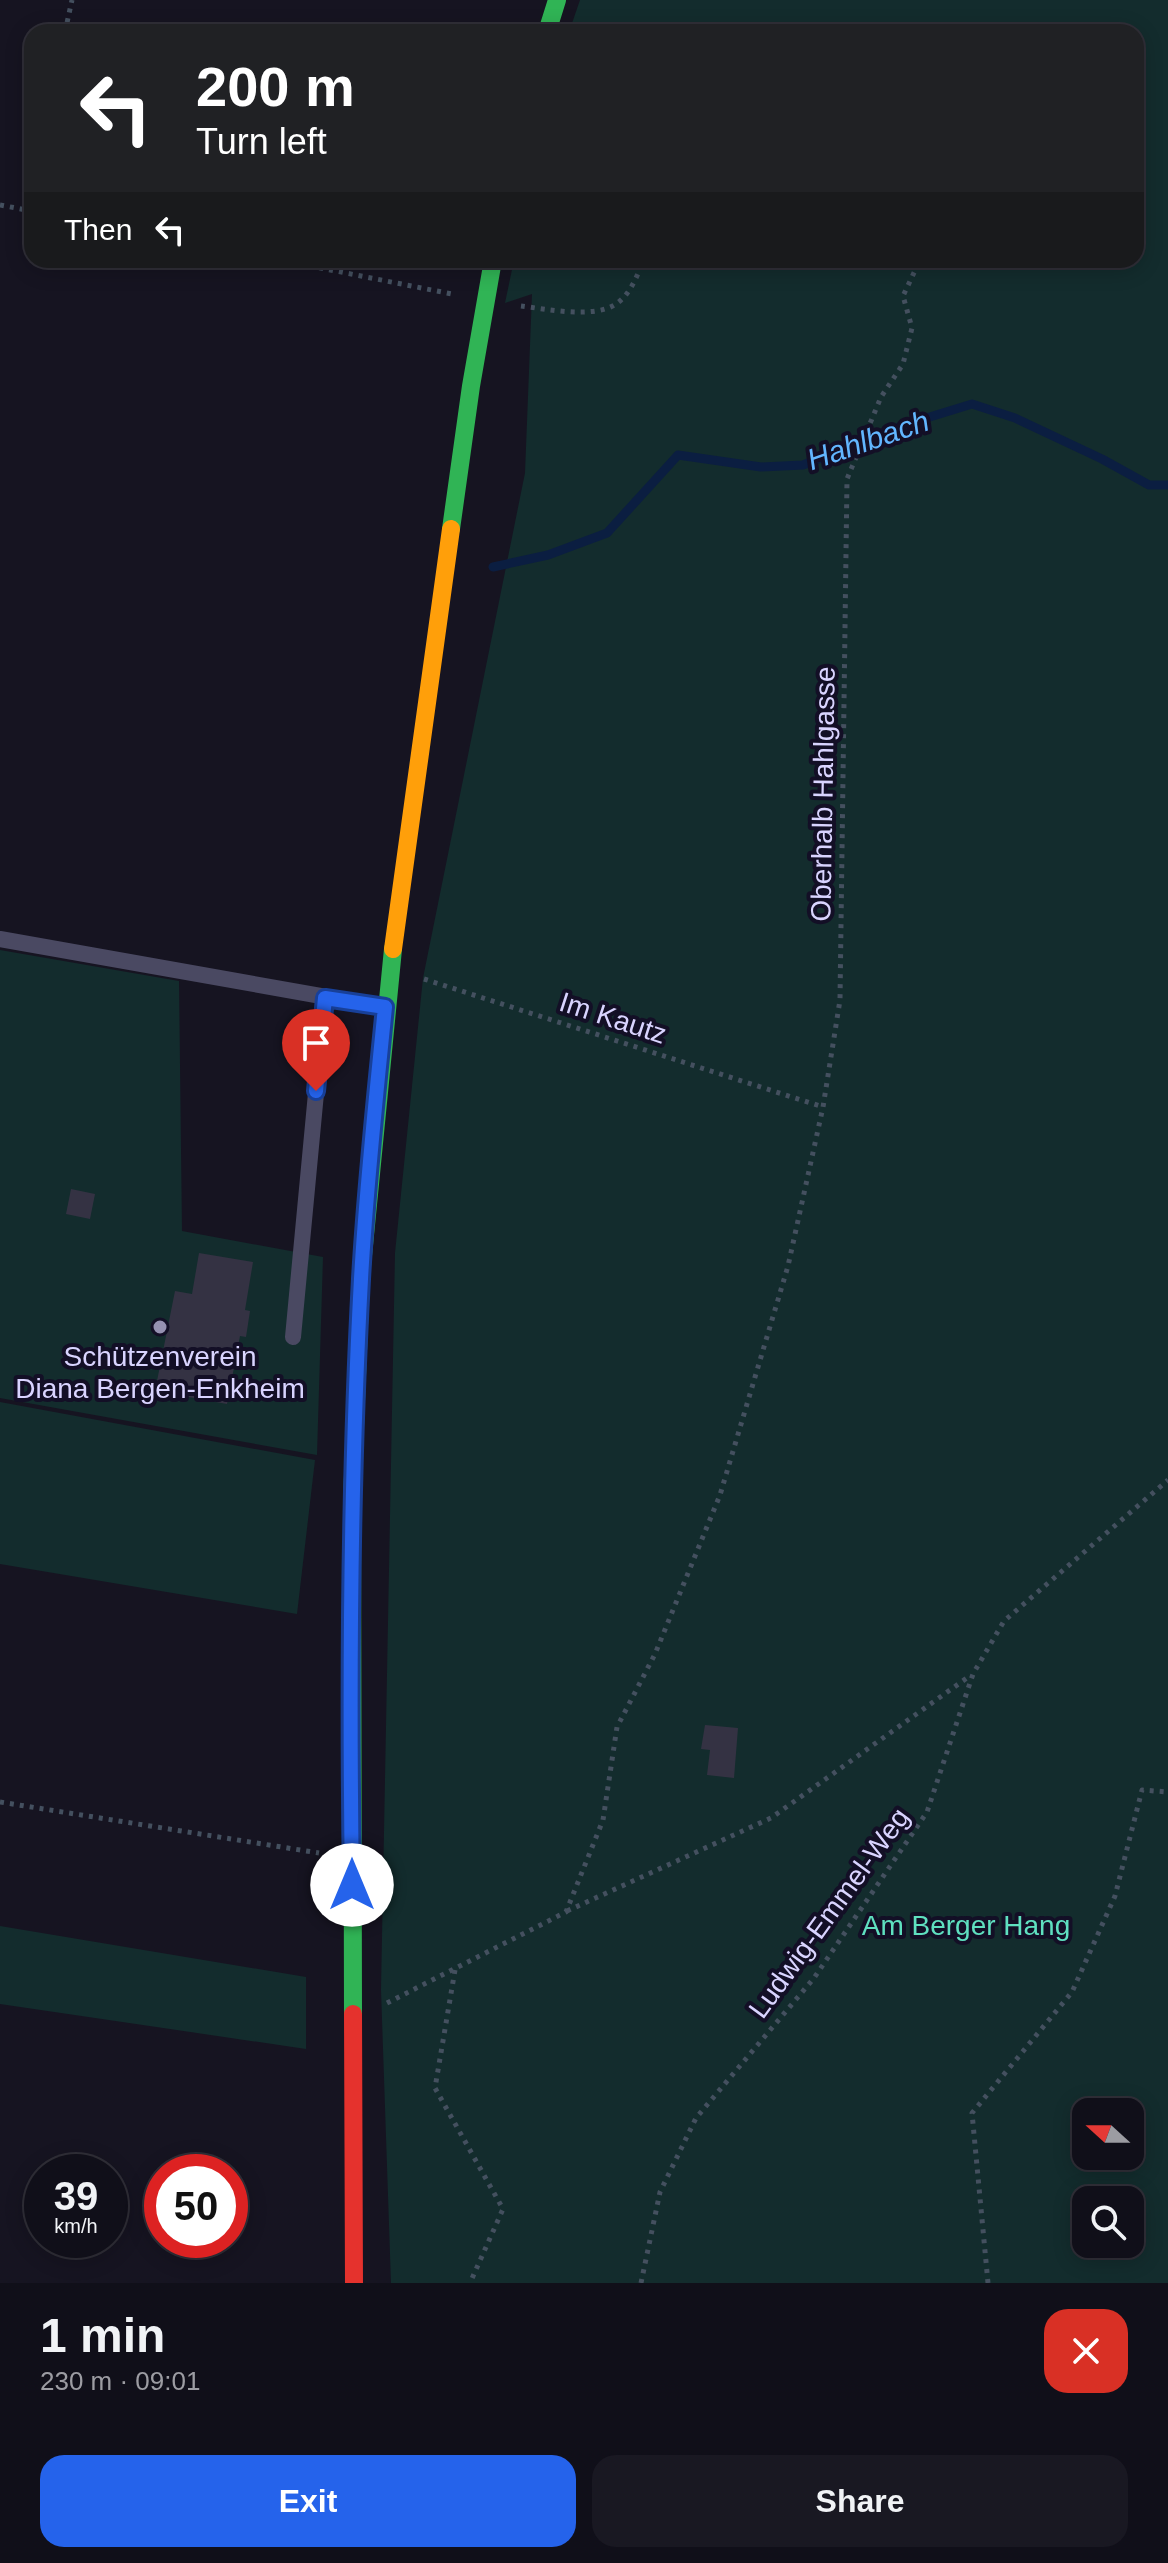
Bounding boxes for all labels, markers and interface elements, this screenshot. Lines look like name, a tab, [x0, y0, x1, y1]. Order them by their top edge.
text: 200 m	[196, 55, 355, 118]
icon: left	[64, 56, 168, 160]
text: Turn left	[196, 121, 327, 162]
icon: left	[148, 208, 192, 252]
text: Then	[64, 213, 132, 246]
water label: Hahlbach	[803, 404, 933, 476]
street label: Oberhalb Hahlgasse	[805, 666, 841, 922]
street label: Im Kautz	[556, 986, 670, 1050]
pin	[282, 1009, 350, 1091]
icon: arrive	[294, 1021, 338, 1065]
marker: Schützenverein Diana Bergen-Enkheim	[151, 1318, 169, 1336]
place label: Schützenverein Diana Bergen-Enkheim	[15, 1341, 305, 1404]
street label: Ludwig-Emmel-Weg	[743, 1802, 915, 2024]
position arrow	[310, 1843, 394, 1927]
park label: Am Berger Hang	[862, 1910, 1070, 1941]
north arrow	[1072, 2098, 1144, 2170]
map controls	[1072, 2098, 1144, 2258]
speed limit sign: 50	[144, 2154, 248, 2258]
text: 39	[54, 2174, 98, 2218]
button: search	[1072, 2186, 1144, 2258]
text: km/h	[54, 2215, 98, 2237]
text: 1 min	[40, 2309, 165, 2362]
button: close	[1044, 2309, 1128, 2393]
text: 230 m · 09:01	[40, 2366, 200, 2396]
button: Exit	[40, 2455, 576, 2547]
button: Share	[592, 2455, 1128, 2547]

